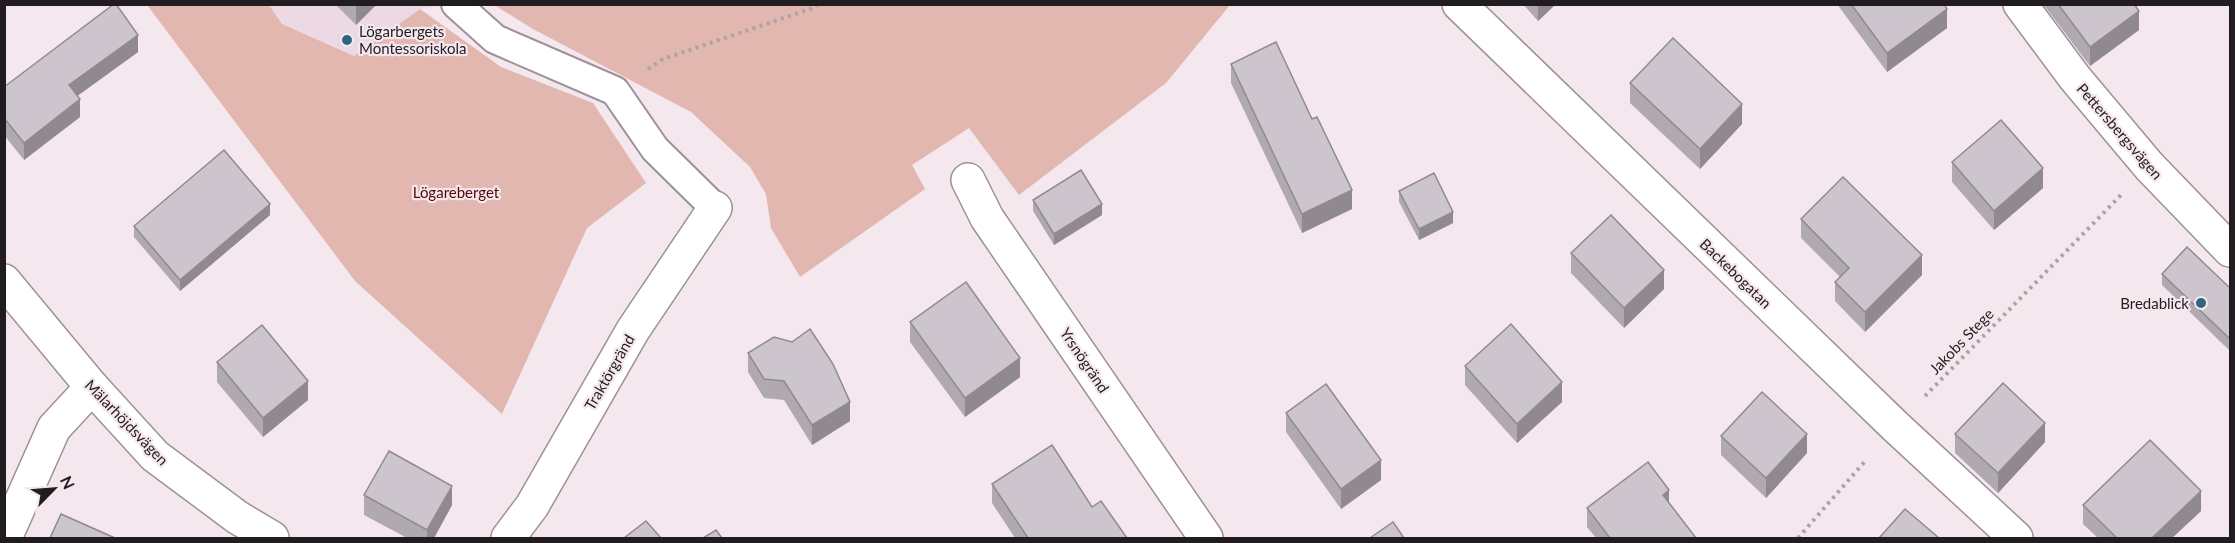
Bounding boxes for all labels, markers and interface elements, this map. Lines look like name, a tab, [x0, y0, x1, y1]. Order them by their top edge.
place label: Lögarbergets Montessoriskola	[359, 22, 466, 57]
marker: Lögarbergets Montessoriskola	[340, 33, 354, 47]
street label: Pettersbergsvägen	[2073, 79, 2167, 183]
park label: Lögareberget	[413, 183, 500, 201]
street label: Backebogatan	[1696, 234, 1776, 312]
place label: Bredablick	[2120, 294, 2189, 312]
marker: Bredablick	[2194, 296, 2208, 310]
street label: Jakobs Stege	[1925, 304, 1997, 378]
street label: Yrsnögränd	[1057, 324, 1113, 396]
street label: Traktörgränd	[580, 331, 638, 413]
street label: Mälarhöjdsvägen	[82, 376, 172, 468]
north arrow	[24, 459, 84, 519]
text: N	[57, 473, 79, 492]

